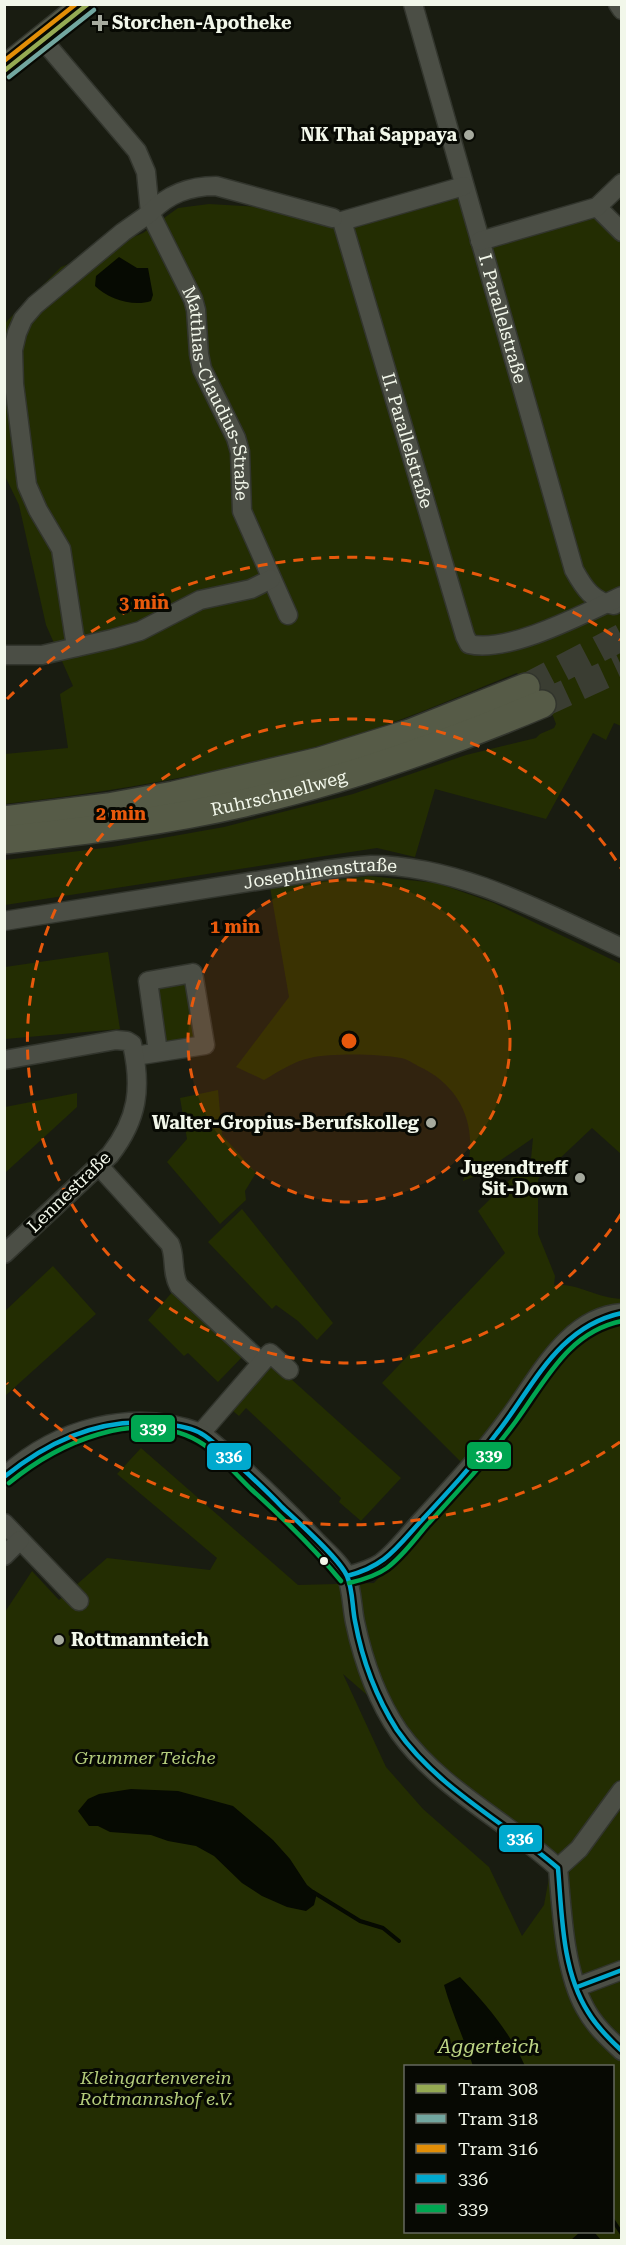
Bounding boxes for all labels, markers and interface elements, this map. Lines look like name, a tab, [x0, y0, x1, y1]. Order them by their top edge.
place label: Storchen-Apotheke	[112, 12, 292, 33]
marker: Storchen-Apotheke	[93, 16, 107, 30]
place label: NK Thai Sappaya	[301, 124, 457, 145]
marker: NK Thai Sappaya	[462, 128, 476, 142]
street label: I. Parallelstraße	[475, 251, 531, 386]
street label: Matthias-Claudius-Straße	[178, 282, 253, 501]
street label: II. Parallelstraße	[378, 370, 438, 511]
text: 3 min	[119, 592, 169, 613]
street label: Ruhrschnellweg	[209, 765, 350, 820]
text: 2 min	[96, 803, 146, 824]
street label: Josephinenstraße	[242, 854, 398, 893]
text: 1 min	[210, 916, 260, 937]
centre of rings	[339, 1031, 359, 1051]
place label: Walter-Gropius-Berufskolleg	[152, 1112, 420, 1133]
marker: Walter-Gropius-Berufskolleg	[424, 1116, 438, 1130]
street label: Lennestraße	[23, 1147, 115, 1237]
place label: Jugendtreff Sit-Down	[460, 1157, 569, 1199]
marker: Jugendtreff Sit-Down	[573, 1171, 587, 1185]
line badge: 339	[130, 1414, 176, 1443]
text: 339	[140, 1419, 166, 1438]
line badge: 339	[466, 1441, 512, 1470]
line badge: 336	[206, 1442, 252, 1471]
text: 339	[476, 1446, 502, 1465]
text: 336	[216, 1447, 242, 1466]
unlabelled marker	[318, 1555, 330, 1567]
place label: Rottmannteich	[71, 1629, 209, 1650]
marker: Rottmannteich	[52, 1633, 66, 1647]
park label: Grummer Teiche	[74, 1747, 216, 1768]
line badge: 336	[498, 1824, 543, 1853]
text: 336	[507, 1829, 533, 1848]
water label: Aggerteich	[437, 2034, 540, 2058]
legend	[404, 2065, 614, 2233]
park label: Kleingartenverein Rottmannshof e.V.	[78, 2067, 233, 2109]
text: Tram 308	[458, 2078, 538, 2099]
text: Tram 318	[458, 2108, 538, 2129]
text: Tram 316	[458, 2138, 538, 2159]
text: 336	[458, 2168, 488, 2189]
text: 339	[458, 2198, 488, 2219]

